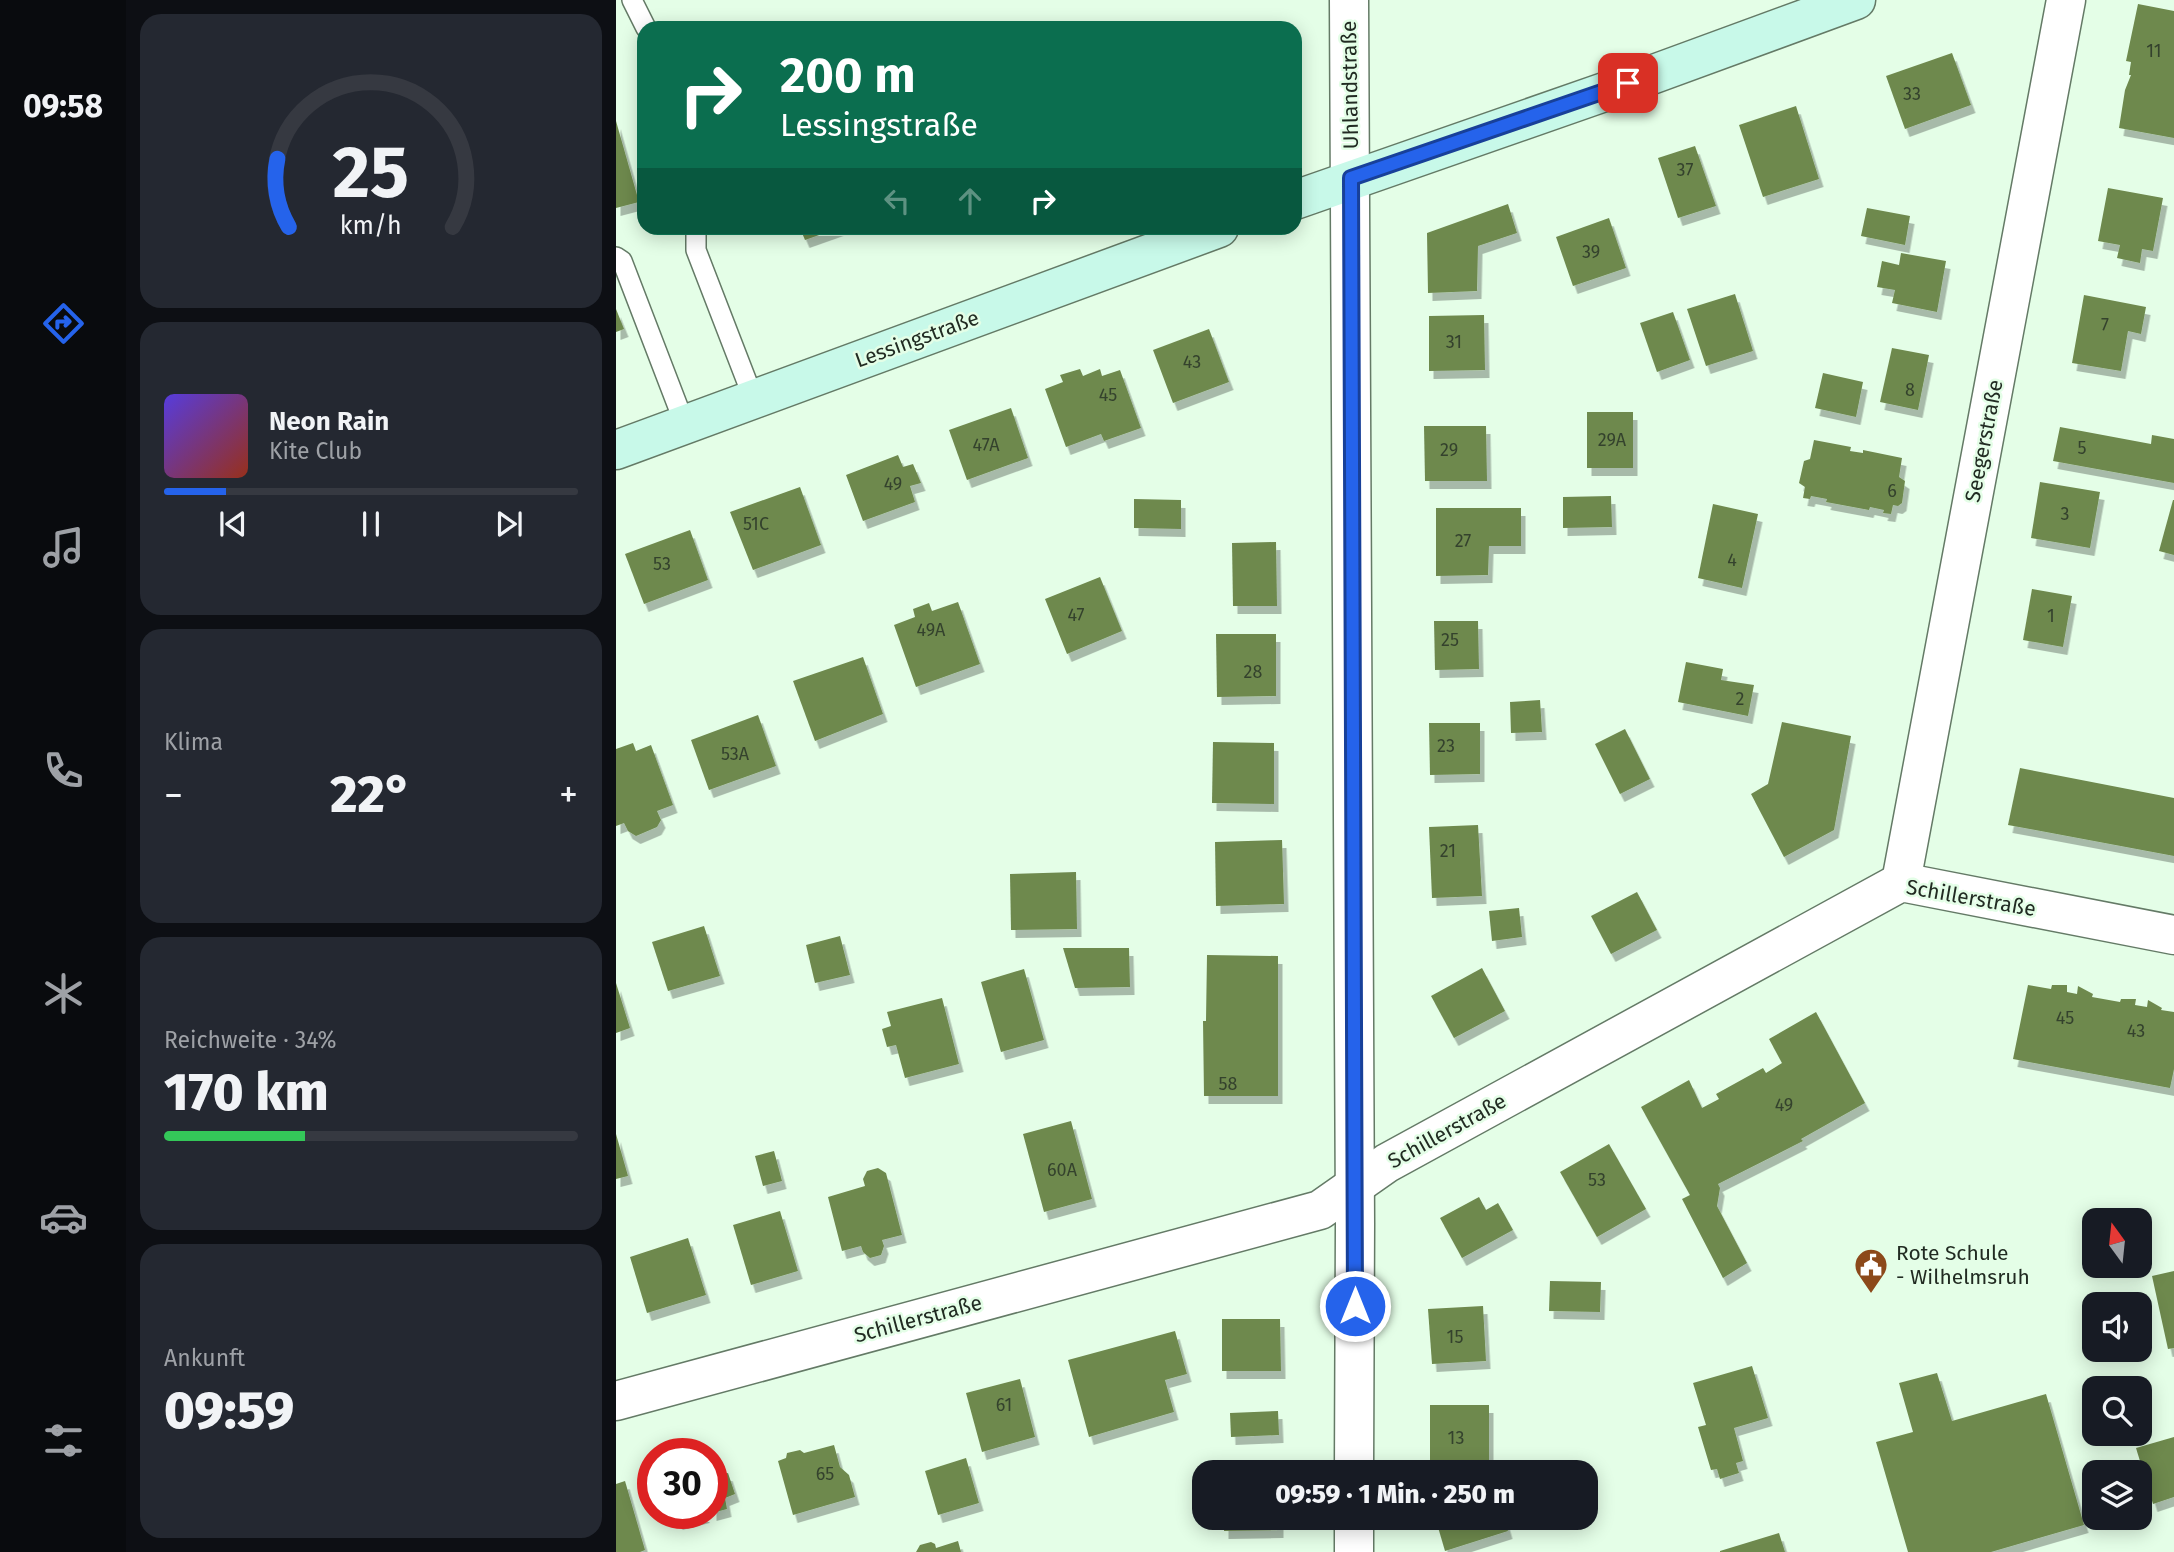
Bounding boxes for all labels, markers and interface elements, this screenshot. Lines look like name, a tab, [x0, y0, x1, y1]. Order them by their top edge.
street label: Uhlandstraße	[1336, 20, 1364, 150]
house number: 11	[2146, 40, 2162, 62]
text: 200 m	[780, 46, 916, 105]
icon: right	[665, 49, 756, 140]
pin	[1598, 53, 1658, 113]
icon: arrive	[1609, 64, 1647, 102]
house number: 33	[1903, 83, 1921, 105]
text: 09:58	[23, 87, 103, 125]
text: Lessingstraße	[780, 106, 978, 144]
text: 25	[333, 129, 409, 216]
house number: 37	[1677, 159, 1693, 181]
icon: left	[878, 182, 916, 220]
icon: ahead	[951, 182, 989, 220]
icon: right	[1024, 182, 1062, 220]
text: km/h	[340, 211, 402, 241]
house number: 39	[1582, 241, 1600, 263]
icon: directions	[39, 299, 88, 348]
street label: Lessingstraße	[852, 305, 982, 373]
house number: 7	[2101, 314, 2109, 336]
house number: 31	[1446, 331, 1462, 353]
house number: 43	[1183, 351, 1201, 373]
street label: Seegerstraße	[1959, 378, 2009, 504]
house number: 8	[1905, 379, 1915, 401]
house number: 45	[1099, 384, 1117, 406]
text: Neon Rain	[269, 406, 389, 437]
house number: 29A	[1598, 429, 1627, 451]
house number: 47A	[973, 434, 1000, 456]
text: Kite Club	[269, 437, 362, 465]
house number: 5	[2077, 437, 2087, 459]
house number: 29	[1440, 439, 1458, 461]
house number: 49	[884, 473, 902, 495]
house number: 6	[1887, 480, 1897, 502]
house number: 3	[2061, 503, 2069, 525]
icon: previous	[214, 505, 252, 543]
icon: pause	[352, 505, 390, 543]
icon: next	[490, 505, 528, 543]
house number: 51C	[743, 513, 769, 535]
icon: music	[39, 523, 88, 572]
house number: 27	[1455, 530, 1471, 552]
house number: 4	[1727, 549, 1737, 571]
house number: 53	[653, 553, 671, 575]
house number: 47	[1067, 604, 1085, 626]
house number: 1	[2047, 605, 2055, 627]
house number: 49A	[917, 619, 946, 641]
house number: 25	[1441, 629, 1459, 651]
house number: 28	[1244, 661, 1262, 683]
house number: 2	[1736, 688, 1745, 710]
text: Klima	[164, 728, 223, 756]
house number: 23	[1437, 735, 1455, 757]
house number: 53A	[721, 743, 750, 765]
icon: phone	[39, 746, 88, 795]
text: 22°	[330, 763, 412, 826]
text: −	[164, 772, 183, 818]
text: +	[559, 772, 578, 818]
house number: 21	[1440, 840, 1456, 862]
street label: Schillerstraße	[1904, 874, 2038, 922]
icon: climate	[39, 969, 88, 1018]
house number: 45	[2056, 1007, 2074, 1029]
house number: 43	[2127, 1020, 2145, 1042]
text: Reichweite · 34%	[164, 1026, 336, 1054]
text: 170 km	[164, 1061, 329, 1124]
house number: 58	[1219, 1073, 1238, 1095]
street label: Schillerstraße	[1383, 1088, 1511, 1174]
house number: 49	[1775, 1094, 1793, 1116]
house number: 60A	[1047, 1159, 1078, 1181]
house number: 53	[1588, 1169, 1606, 1191]
icon: car	[39, 1193, 88, 1242]
north arrow	[2082, 1208, 2152, 1278]
map controls	[2082, 1208, 2152, 1530]
place label: Rote Schule - Wilhelmsruh	[1896, 1240, 2030, 1290]
public building icon: Rote Schule - Wilhelmsruh	[1852, 1246, 1890, 1295]
position arrow	[1318, 1269, 1392, 1343]
street label: Schillerstraße	[851, 1289, 985, 1349]
button: sound	[2082, 1292, 2152, 1362]
house number: 15	[1447, 1326, 1463, 1348]
text: Ankunft	[164, 1344, 245, 1372]
button: search	[2082, 1376, 2152, 1446]
text: 09:59	[164, 1379, 294, 1442]
house number: 61	[996, 1394, 1012, 1416]
icon: filters	[39, 1416, 88, 1465]
house number: 13	[1448, 1427, 1464, 1449]
speed limit sign: 30	[637, 1438, 728, 1529]
button: layers	[2082, 1460, 2152, 1530]
house number: 65	[816, 1463, 834, 1485]
text: 09:59 · 1 Min. · 250 m	[1275, 1479, 1515, 1510]

